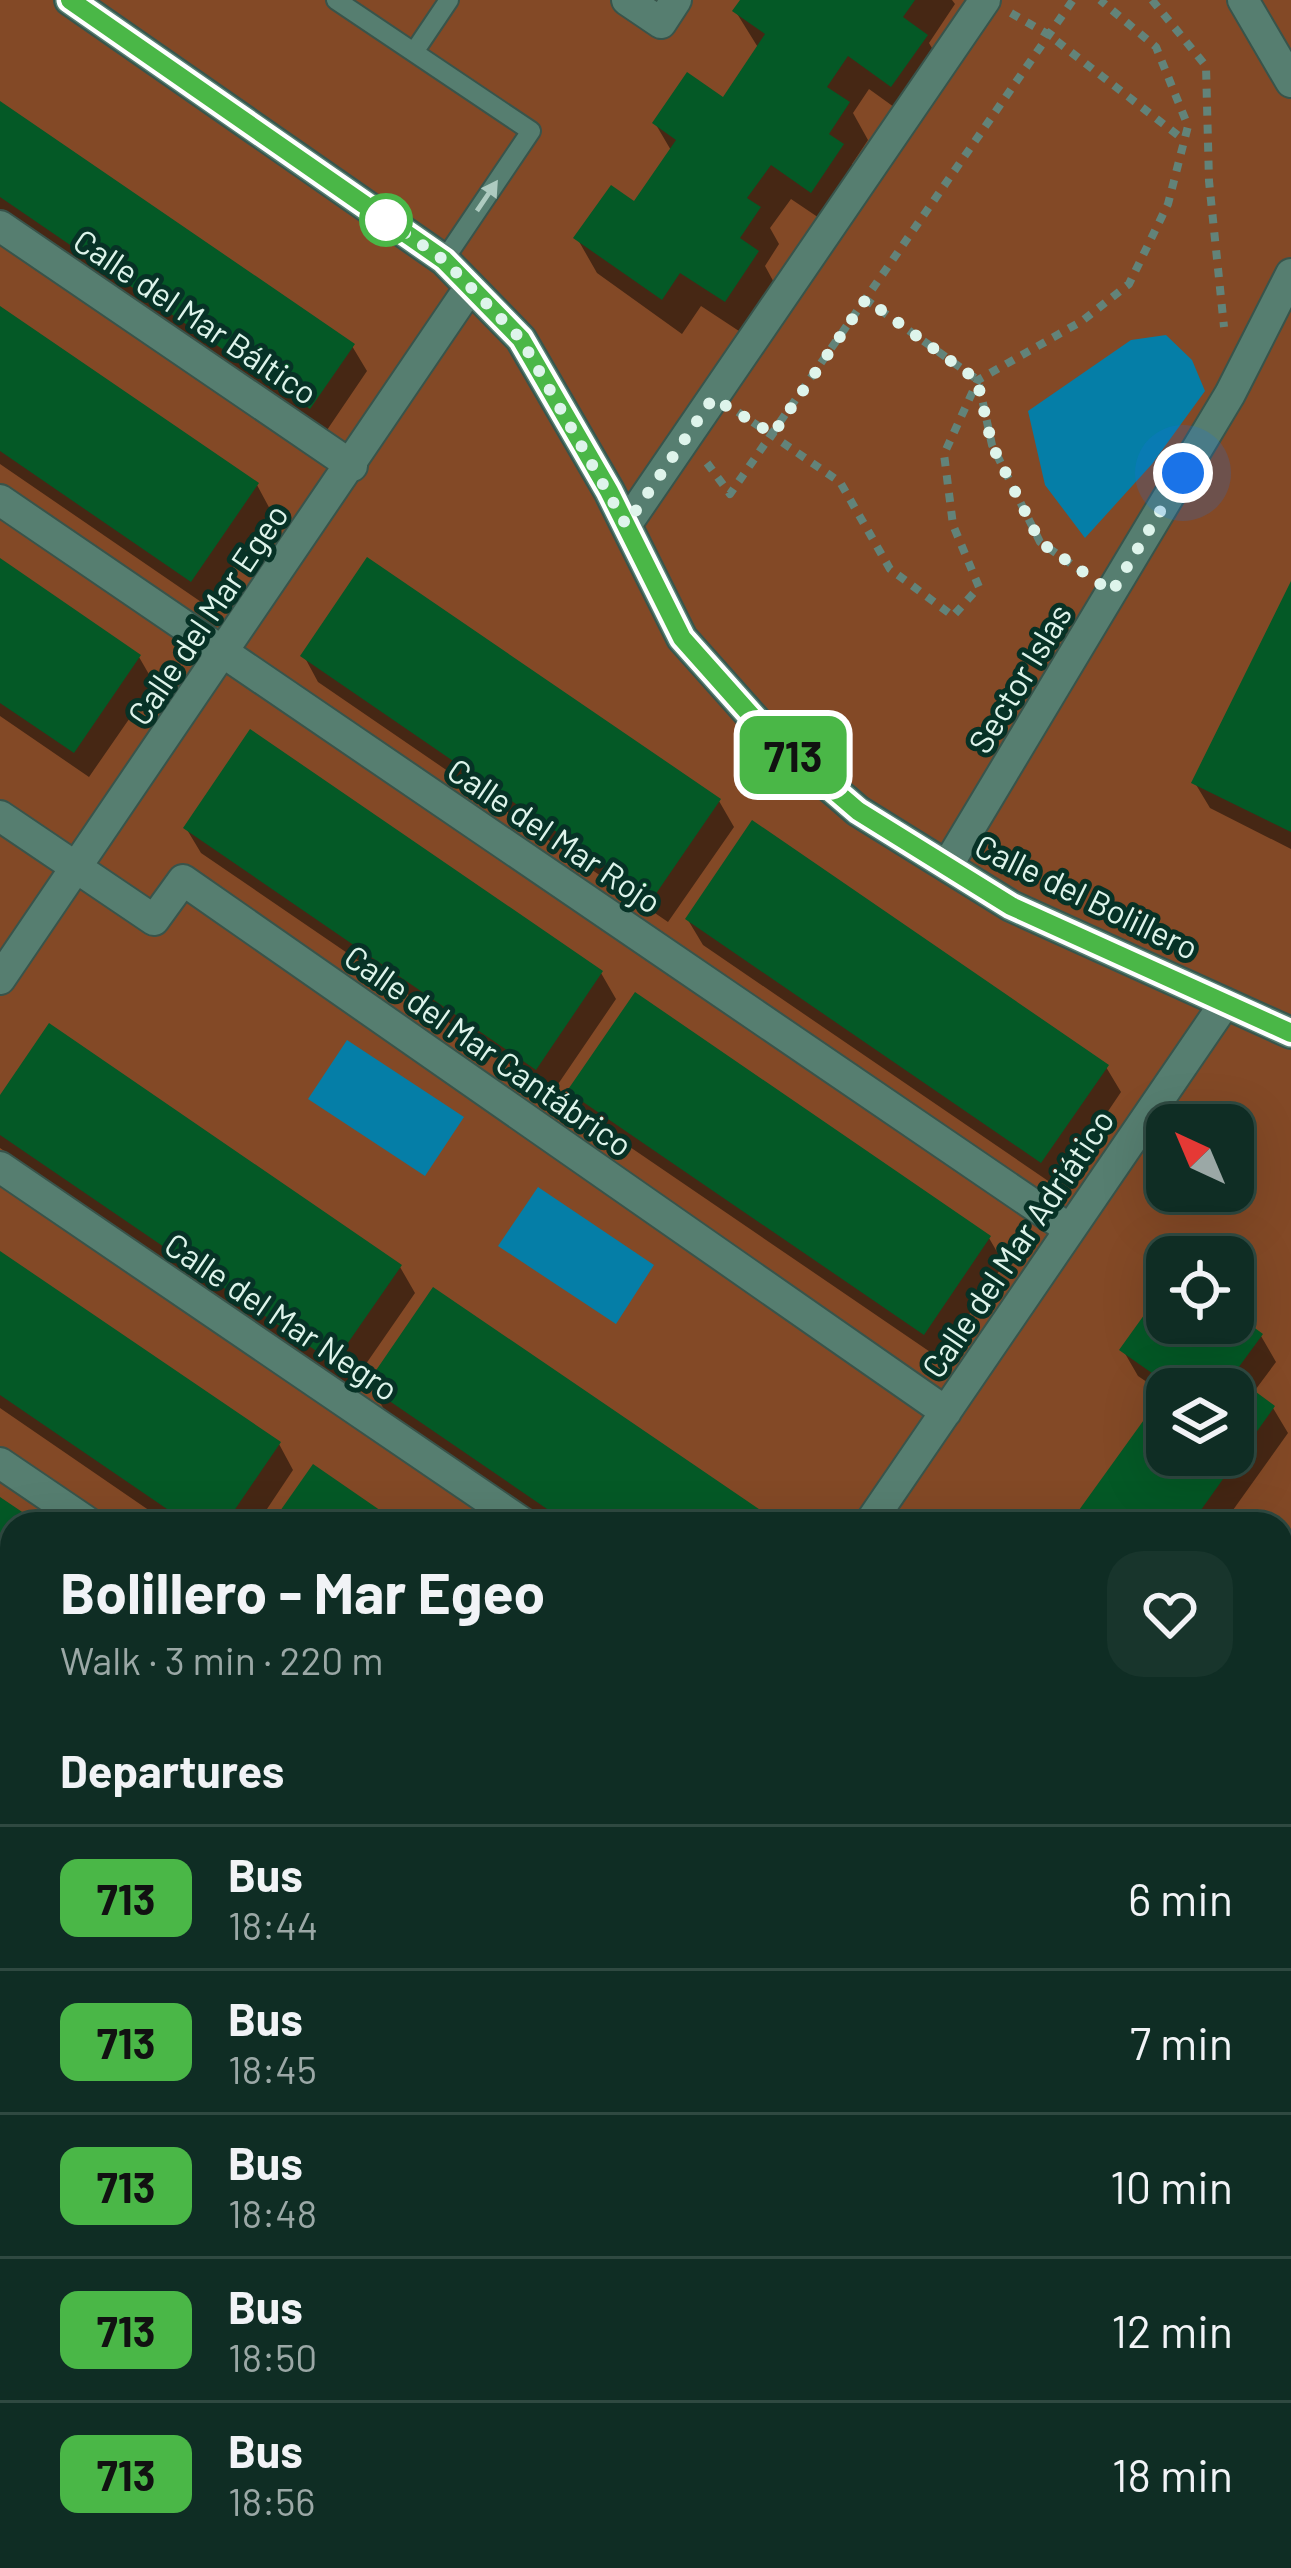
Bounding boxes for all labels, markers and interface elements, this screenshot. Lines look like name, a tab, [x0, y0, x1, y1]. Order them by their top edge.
one-way arrow	[476, 179, 498, 212]
unlabelled marker	[361, 195, 411, 245]
street label: Calle del Mar Báltico	[67, 220, 325, 412]
your location	[1153, 443, 1213, 503]
street label: Calle del Mar Egeo	[118, 496, 296, 732]
street label: Sector Islas	[959, 596, 1079, 760]
line badge: 713	[724, 716, 862, 794]
text: 713	[764, 730, 822, 780]
street label: Calle del Mar Rojo	[441, 749, 669, 921]
street label: Calle del Bolillero	[969, 825, 1205, 967]
street label: Calle del Mar Cantábrico	[338, 936, 640, 1164]
street label: Calle del Mar Adriático	[912, 1101, 1122, 1385]
north arrow	[1146, 1104, 1254, 1212]
map controls	[1146, 1104, 1254, 1476]
street label: Calle del Mar Negro	[158, 1223, 406, 1409]
button: locate	[1146, 1236, 1254, 1344]
button: layers	[1146, 1368, 1254, 1476]
button: heart	[1107, 1551, 1233, 1677]
text: Bolillero - Mar Egeo	[60, 1557, 545, 1625]
text: Walk · 3 min · 220 m	[60, 1636, 383, 1683]
text: Departures	[60, 1743, 284, 1797]
text: Bus	[228, 1847, 303, 1901]
text: 6 min	[1128, 1871, 1233, 1925]
text: 713	[97, 1873, 155, 1923]
text: 18:44	[228, 1901, 318, 1948]
text: Bus	[228, 1991, 303, 2045]
text: 7 min	[1130, 2015, 1233, 2069]
text: 713	[97, 2017, 155, 2067]
text: 18:45	[228, 2045, 317, 2092]
text: Bus	[228, 2135, 303, 2189]
text: 10 min	[1110, 2159, 1233, 2213]
text: 713	[97, 2161, 155, 2211]
text: 18:48	[228, 2189, 317, 2236]
text: Bus	[228, 2279, 303, 2333]
text: 12 min	[1111, 2303, 1233, 2357]
text: 713	[97, 2305, 155, 2355]
text: 18:50	[228, 2333, 317, 2380]
text: Bus	[228, 2423, 303, 2477]
text: 18 min	[1112, 2447, 1233, 2501]
text: 713	[97, 2449, 155, 2499]
text: 18:56	[228, 2477, 315, 2524]

